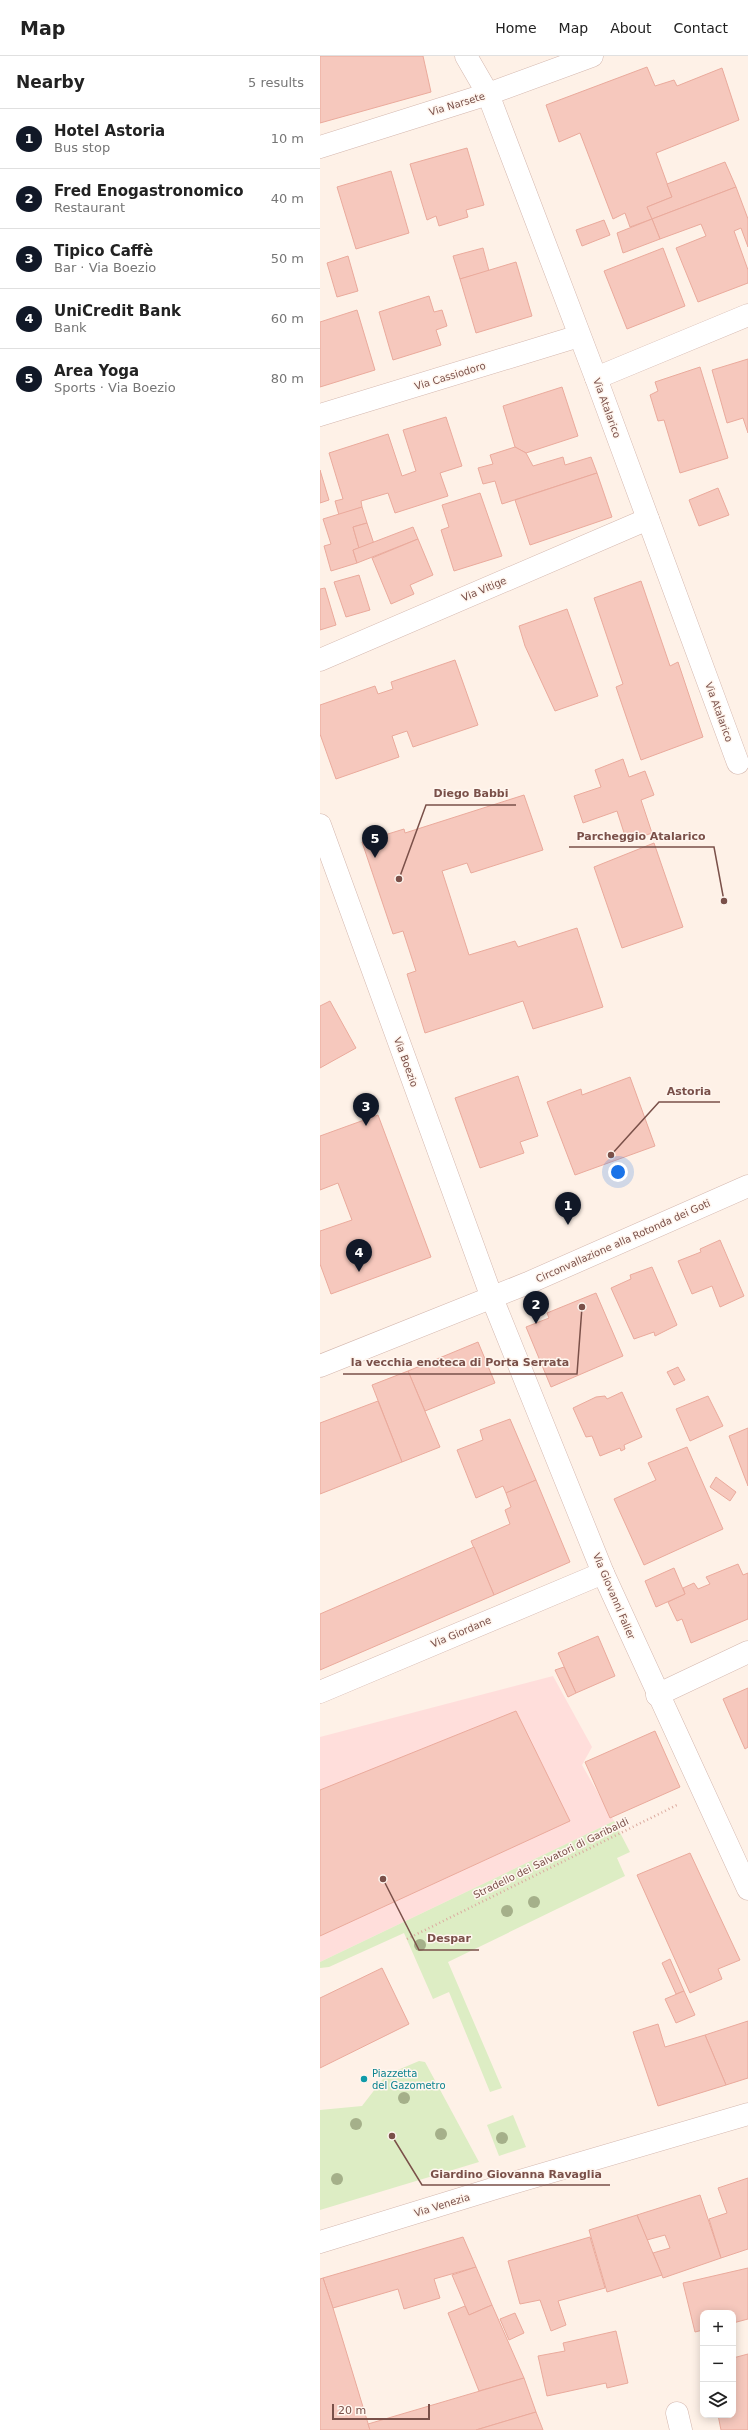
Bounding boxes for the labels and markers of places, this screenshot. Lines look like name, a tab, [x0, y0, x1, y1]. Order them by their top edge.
callout: Diego Babbi	[426, 782, 516, 805]
callout: Parcheggio Atalarico	[569, 824, 714, 847]
pin: 5	[362, 825, 388, 858]
callout: Astoria	[659, 1079, 720, 1102]
pin: 3	[353, 1093, 379, 1126]
pin: 1	[555, 1192, 581, 1225]
pin: 4	[346, 1239, 372, 1272]
pin: 2	[523, 1291, 549, 1324]
callout: la vecchia enoteca di Porta Serrata	[343, 1351, 577, 1374]
callout: Despar	[419, 1927, 479, 1950]
place label: Piazzetta del Gazometro	[372, 2068, 446, 2091]
marker: Piazzetta del Gazometro	[359, 2074, 369, 2084]
callout: Giardino Giovanna Ravaglia	[422, 2162, 610, 2185]

